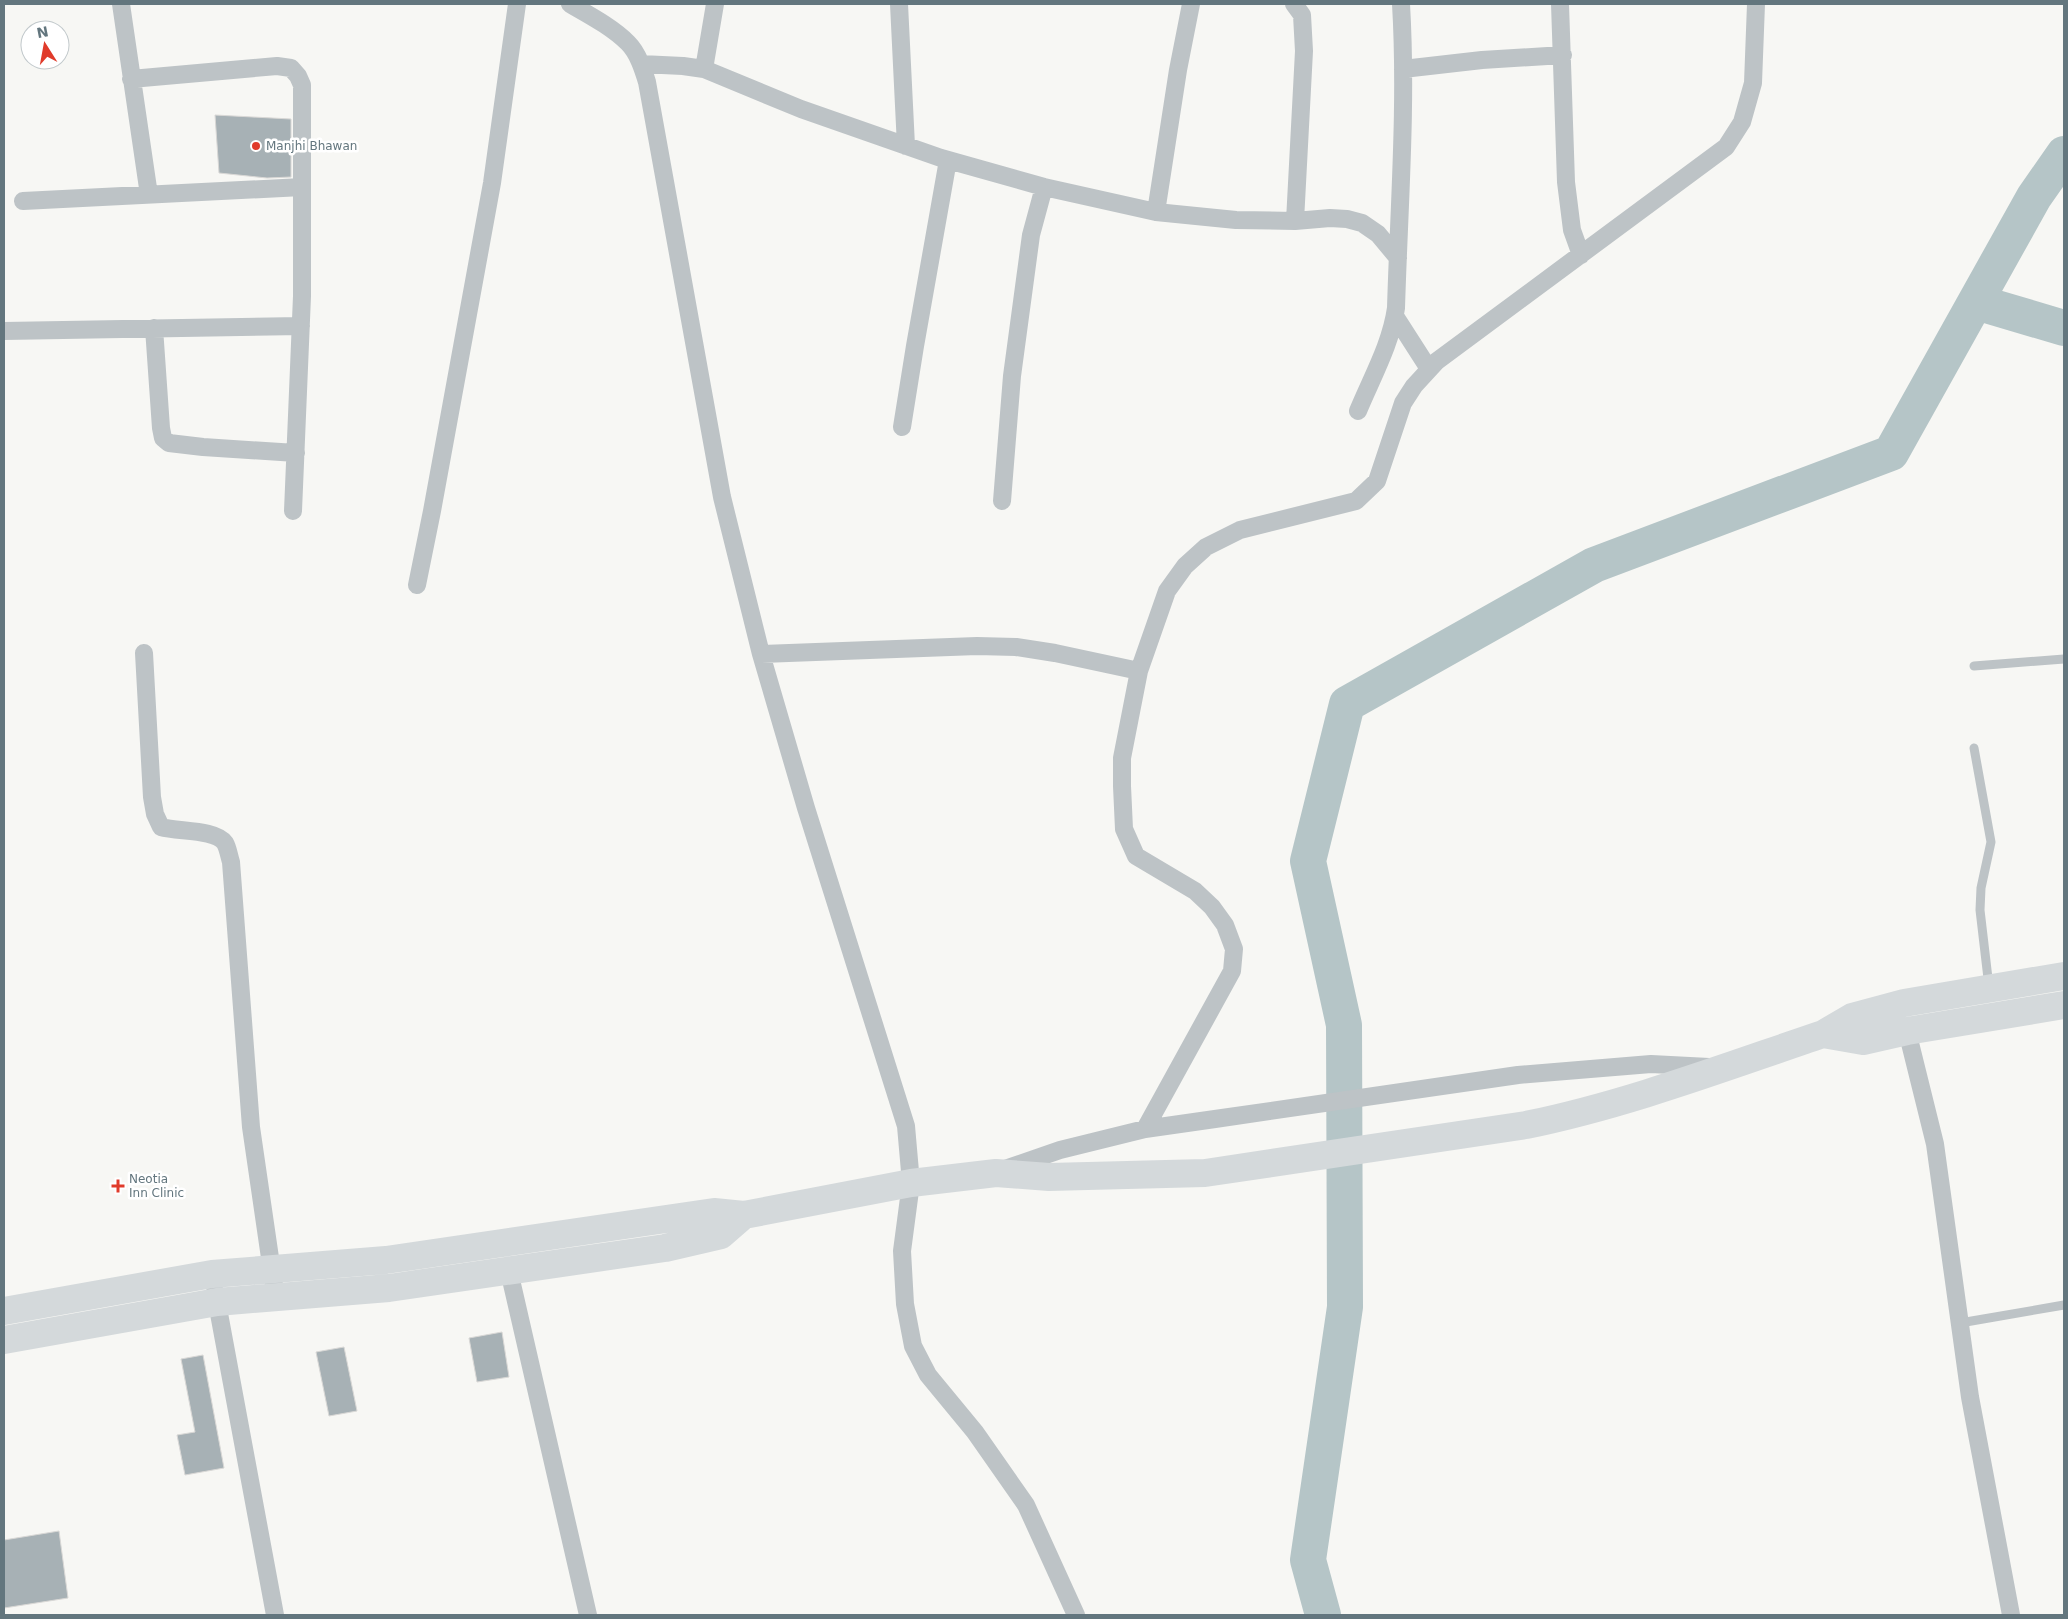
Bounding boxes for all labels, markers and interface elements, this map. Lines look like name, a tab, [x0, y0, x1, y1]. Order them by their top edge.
north arrow	[20, 20, 70, 70]
text: N	[35, 23, 50, 41]
place label: Manjhi Bhawan	[266, 139, 357, 153]
marker: Manjhi Bhawan	[250, 140, 262, 152]
place label: Neotia Inn Clinic	[129, 1172, 184, 1200]
marker: Neotia Inn Clinic	[111, 1179, 125, 1193]

